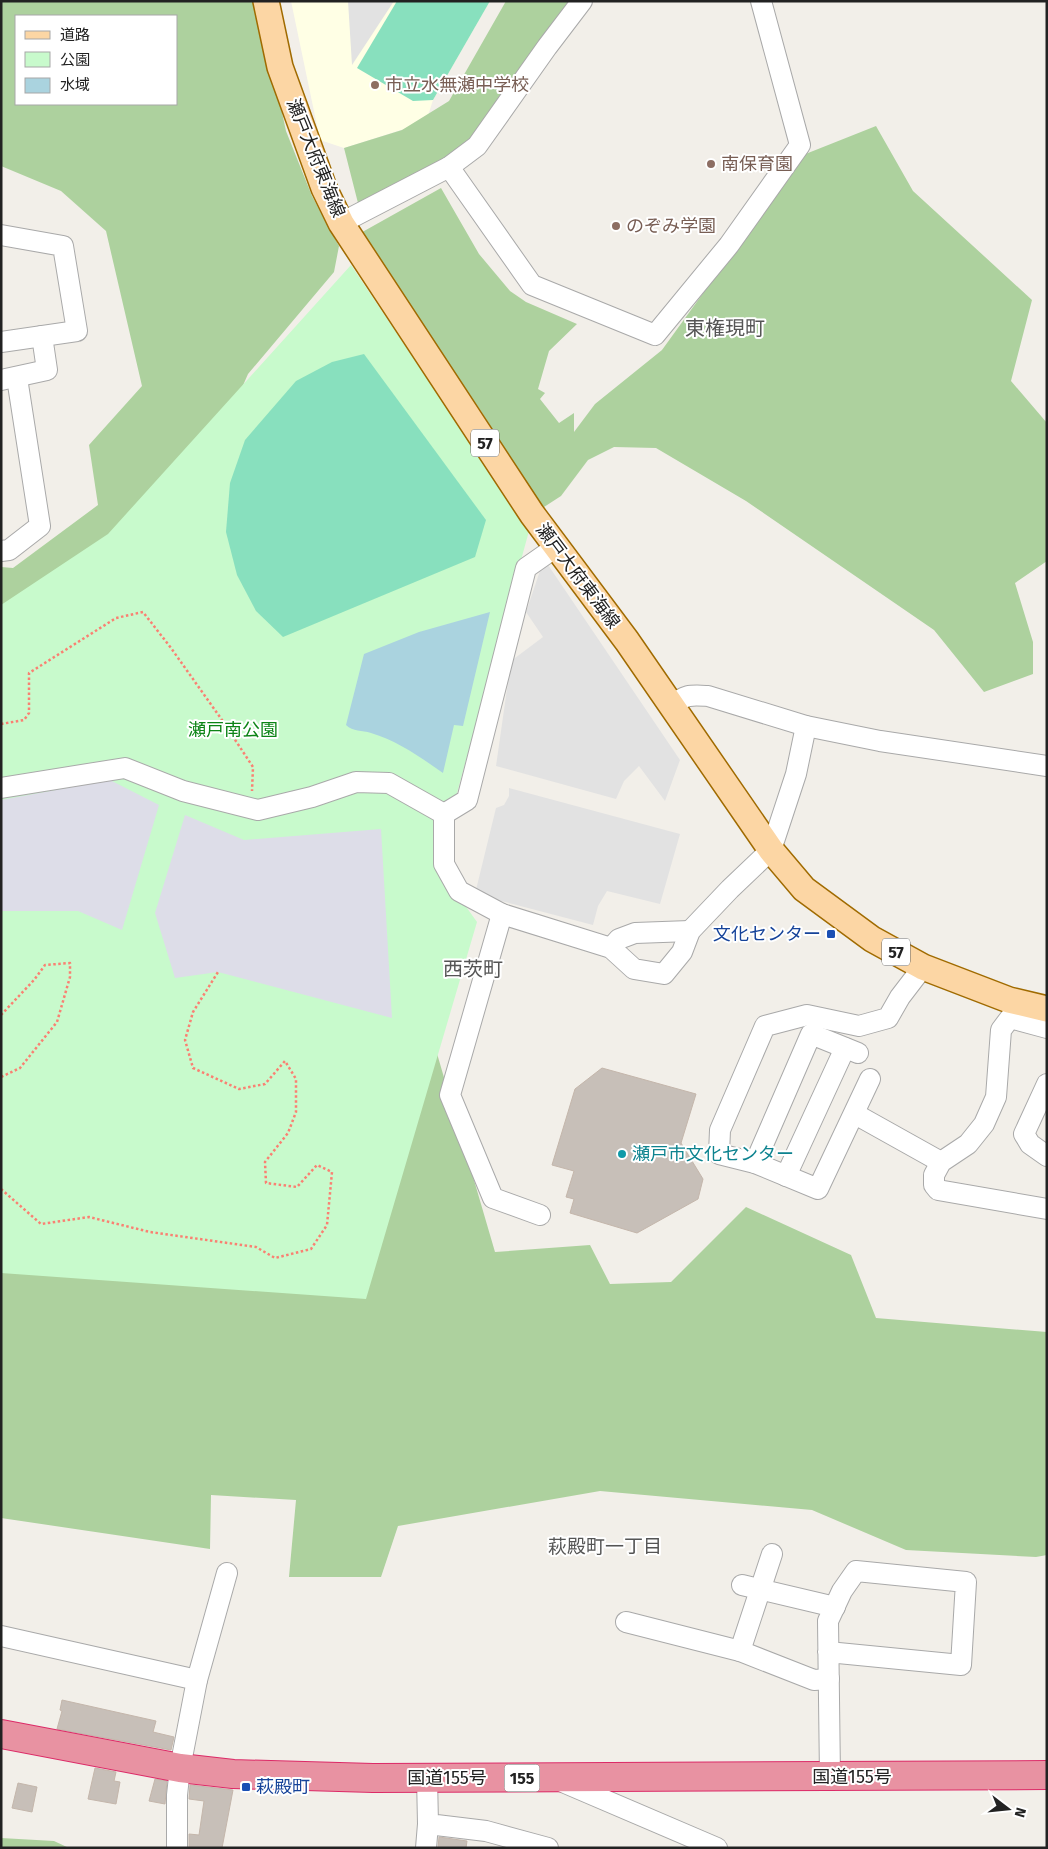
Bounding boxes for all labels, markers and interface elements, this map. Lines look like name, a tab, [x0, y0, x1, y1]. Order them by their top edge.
legend	[15, 15, 178, 105]
text: 道路	[60, 26, 90, 44]
text: 公園	[60, 51, 90, 69]
place label: 市立水無瀬中学校	[385, 74, 529, 96]
text: 水域	[60, 76, 90, 94]
marker: 市立水無瀬中学校	[369, 79, 381, 91]
street label: 瀬戸大府東海線	[282, 95, 350, 221]
place label: 南保育園	[721, 153, 793, 175]
marker: 南保育園	[705, 158, 717, 170]
place label: のぞみ学園	[626, 215, 716, 237]
marker: のぞみ学園	[610, 220, 622, 232]
district label: 東権現町	[685, 316, 765, 340]
road number: 57	[471, 429, 499, 456]
street label: 瀬戸大府東海線	[531, 519, 625, 633]
park label: 瀬戸南公園	[188, 719, 278, 741]
place label: 文化センター	[713, 923, 821, 945]
marker: 文化センター	[825, 928, 837, 940]
road number: 57	[882, 939, 910, 966]
district label: 西茨町	[443, 957, 503, 981]
place label: 瀬戸市文化センター	[632, 1143, 794, 1165]
marker: 瀬戸市文化センター	[616, 1148, 628, 1160]
district label: 萩殿町一丁目	[548, 1535, 662, 1558]
road number: 155	[504, 1765, 540, 1792]
street label: 国道155号	[812, 1766, 892, 1788]
street label: 国道155号	[407, 1767, 487, 1789]
place label: 萩殿町	[256, 1776, 310, 1798]
marker: 萩殿町	[240, 1781, 252, 1793]
north arrow	[983, 1784, 1033, 1834]
text: N	[1011, 1806, 1029, 1819]

